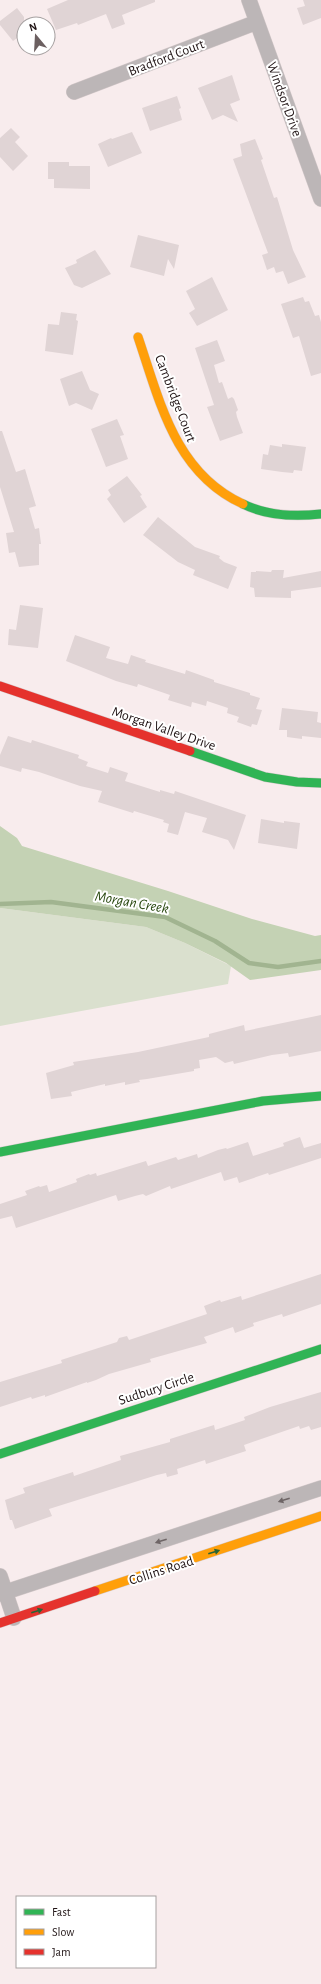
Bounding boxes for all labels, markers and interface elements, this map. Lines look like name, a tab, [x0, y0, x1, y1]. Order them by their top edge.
north arrow	[16, 16, 56, 56]
text: N	[28, 21, 38, 33]
street label: Bradford Court	[126, 37, 207, 79]
street label: Windsor Drive	[264, 60, 304, 138]
street label: Cambridge Court	[152, 353, 198, 445]
street label: Morgan Valley Drive	[110, 705, 217, 753]
water label: Morgan Creek	[94, 889, 170, 916]
street label: Sudbury Circle	[117, 1370, 196, 1408]
one-way arrow	[278, 1497, 290, 1503]
one-way arrow	[154, 1538, 166, 1544]
one-way arrow	[208, 1549, 220, 1555]
street label: Collins Road	[127, 1554, 195, 1588]
one-way arrow	[31, 1607, 43, 1613]
legend	[16, 1896, 156, 1968]
text: Fast	[52, 1906, 71, 1918]
text: Slow	[52, 1926, 74, 1938]
text: Jam	[52, 1946, 71, 1958]

